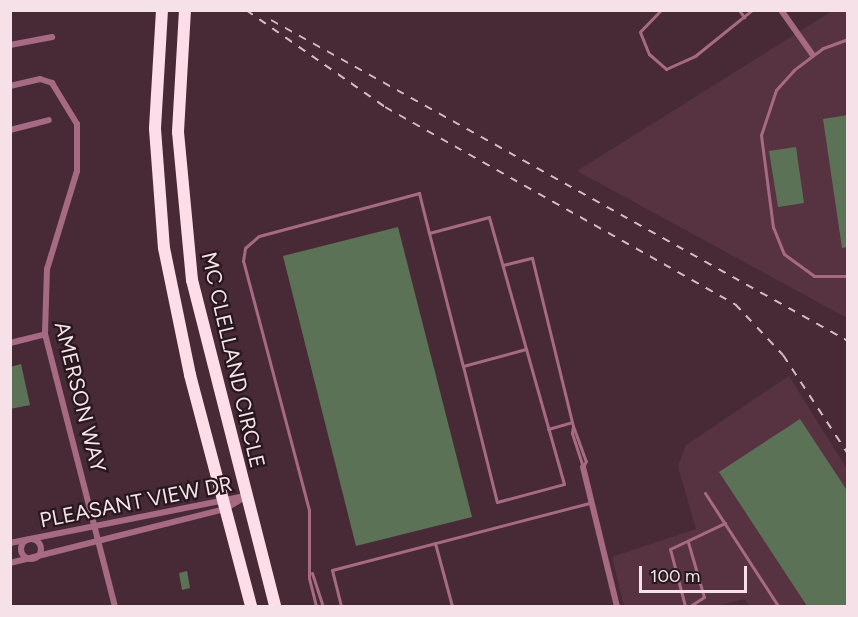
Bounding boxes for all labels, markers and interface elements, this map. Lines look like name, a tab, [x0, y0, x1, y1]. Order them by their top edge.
street label: MC CLELLAND CIRCLE	[196, 249, 270, 471]
street label: AMERSON WAY	[49, 319, 111, 475]
street label: PLEASANT VIEW DR	[38, 471, 234, 533]
scale bar	[642, 554, 750, 592]
text: 100 m	[650, 565, 700, 587]

